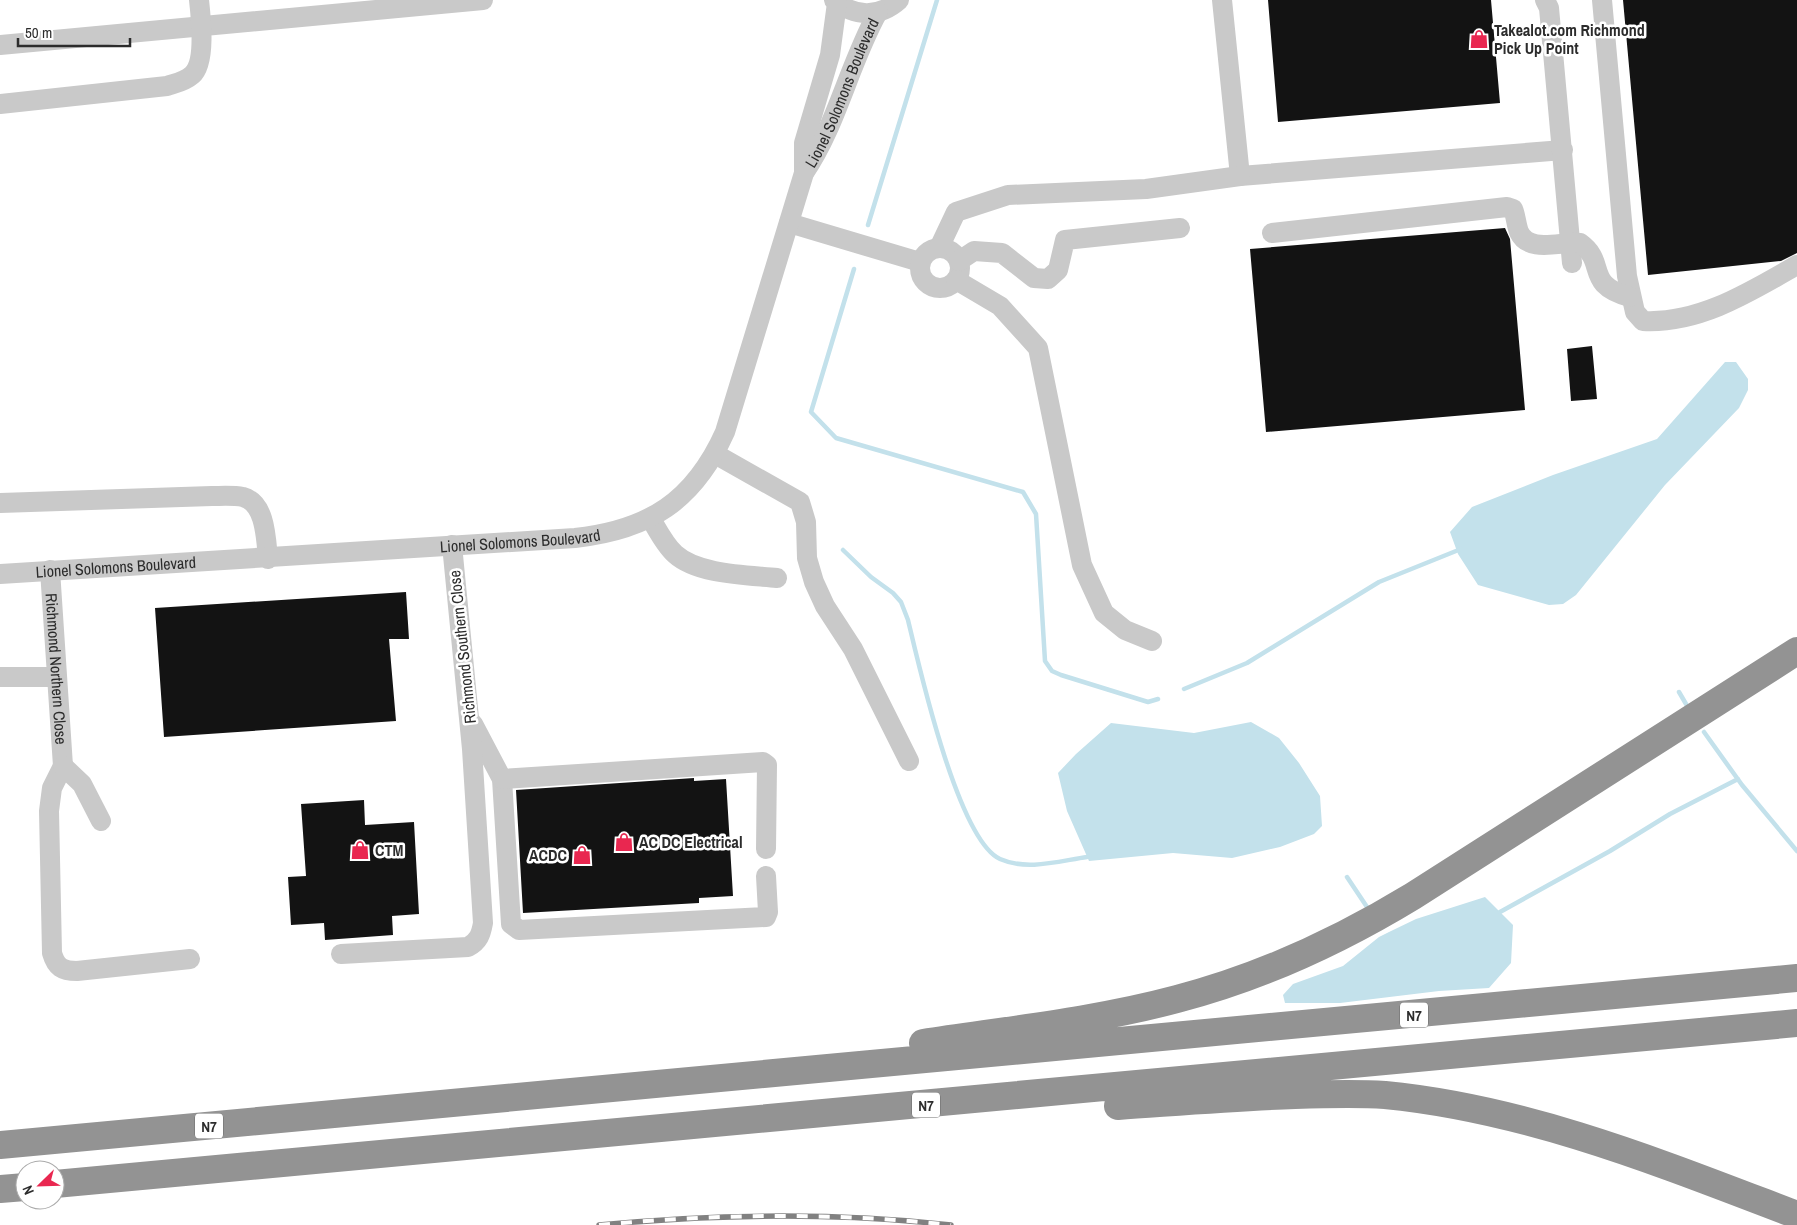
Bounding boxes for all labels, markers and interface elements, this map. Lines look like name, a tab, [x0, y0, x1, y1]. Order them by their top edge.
street label: Lionel Solomons Boulevard	[799, 14, 884, 172]
scale bar	[18, 15, 130, 47]
place label: Takealot.com Richmond Pick Up Point	[1494, 19, 1645, 59]
text: 50 m	[25, 22, 52, 43]
shop icon: Takealot.com Richmond Pick Up Point	[1468, 28, 1490, 50]
street label: Lionel Solomons Boulevard	[439, 523, 602, 557]
street label: Lionel Solomons Boulevard	[35, 551, 197, 583]
street label: Richmond Southern Close	[443, 569, 481, 725]
street label: Richmond Northern Close	[41, 592, 73, 745]
shop icon: AC DC Electrical	[613, 831, 635, 853]
place label: AC DC Electrical	[639, 831, 743, 853]
shop icon: CTM	[349, 839, 371, 861]
place label: CTM	[375, 839, 403, 861]
place label: ACDC	[529, 844, 567, 866]
shop icon: ACDC	[571, 844, 593, 866]
road number: N7	[1400, 1002, 1428, 1028]
road number: N7	[912, 1092, 940, 1118]
road number: N7	[195, 1114, 223, 1138]
north arrow	[15, 1160, 65, 1210]
text: N	[18, 1183, 38, 1197]

